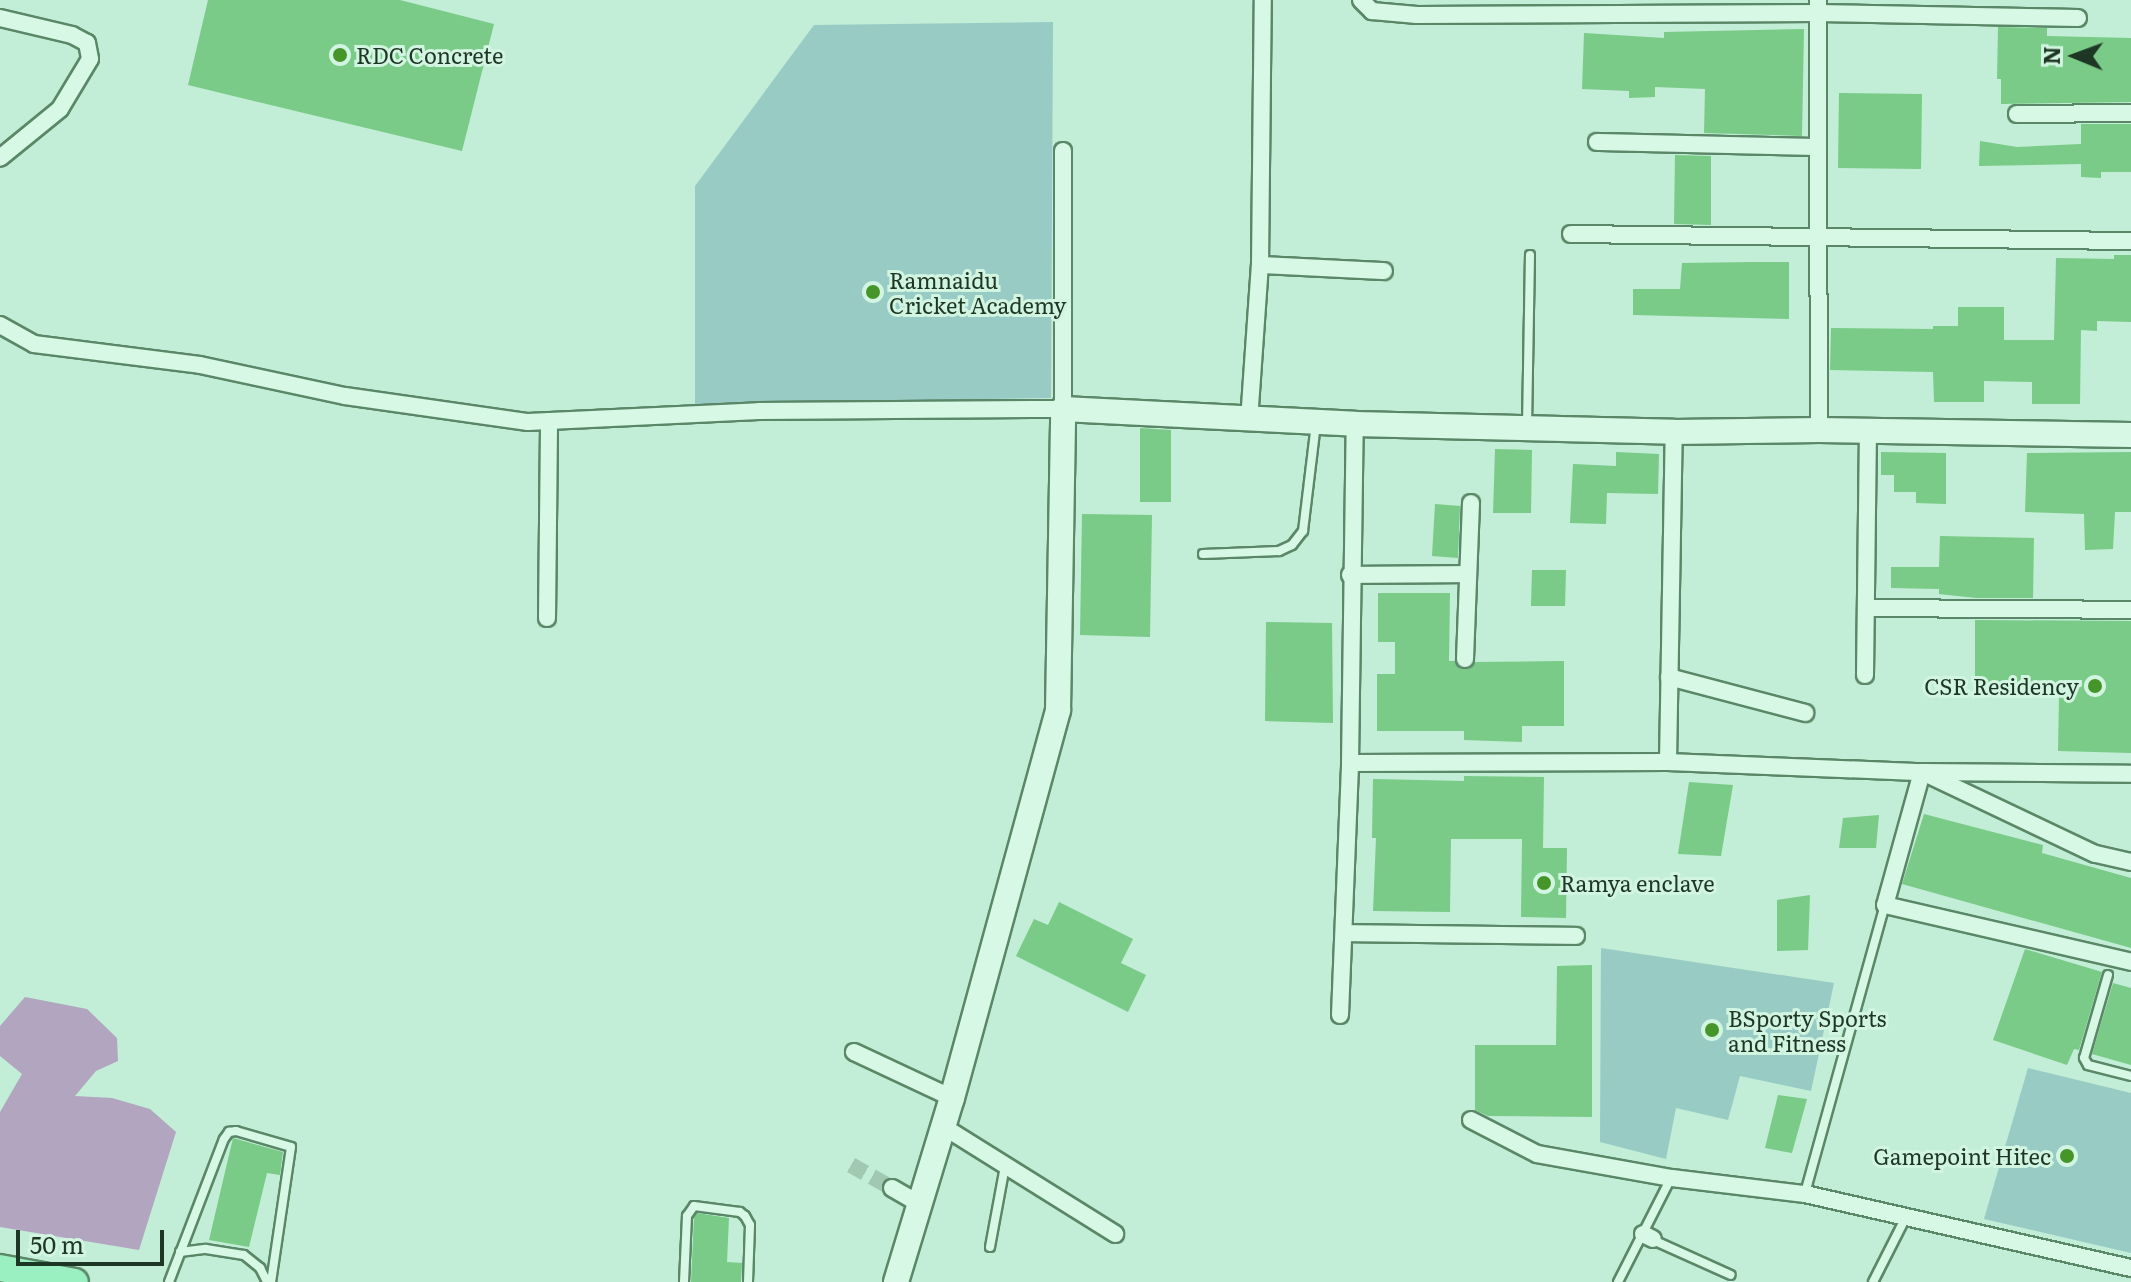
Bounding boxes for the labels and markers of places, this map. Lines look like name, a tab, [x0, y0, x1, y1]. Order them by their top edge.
place label: RDC Concrete	[356, 42, 503, 68]
marker: RDC Concrete	[331, 46, 349, 64]
place label: Ramnaidu Cricket Academy	[889, 266, 1066, 318]
marker: Ramnaidu Cricket Academy	[864, 283, 882, 301]
place label: CSR Residency	[1924, 673, 2079, 699]
marker: CSR Residency	[2086, 677, 2104, 695]
place label: Ramya enclave	[1560, 870, 1715, 896]
marker: Ramya enclave	[1535, 874, 1553, 892]
place label: BSporty Sports and Fitness	[1728, 1004, 1886, 1056]
marker: BSporty Sports and Fitness	[1703, 1021, 1721, 1039]
place label: Gamepoint Hitec	[1873, 1143, 2051, 1169]
marker: Gamepoint Hitec	[2058, 1147, 2076, 1165]

